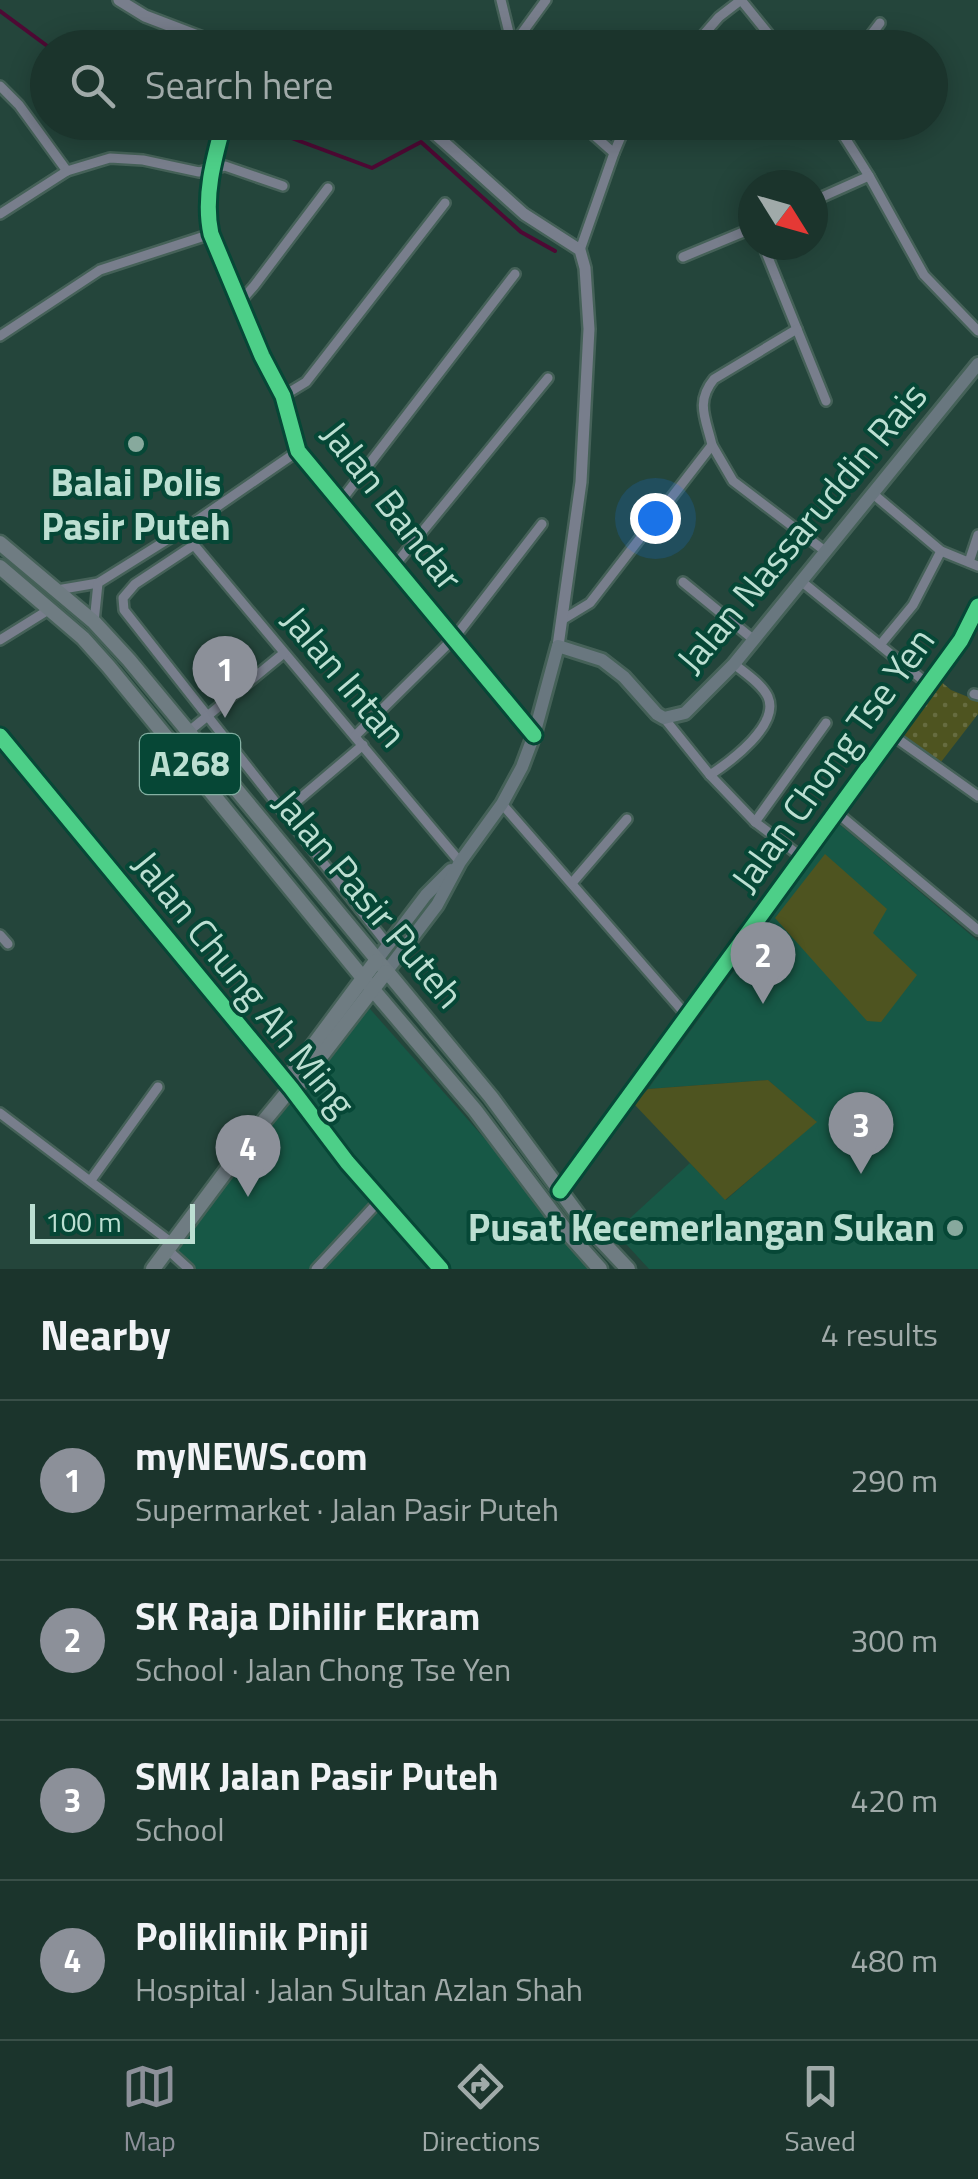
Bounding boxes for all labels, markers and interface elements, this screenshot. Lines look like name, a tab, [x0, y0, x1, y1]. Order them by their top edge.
search box	[30, 30, 948, 140]
text: Search here	[145, 56, 333, 114]
icon: search	[65, 58, 120, 113]
north arrow	[738, 170, 828, 260]
street label: Jalan Nassaruddin Rais	[662, 369, 941, 686]
street label: Jalan Bandar	[308, 408, 478, 603]
marker: Balai Polis Pasir Puteh	[125, 433, 147, 455]
place label: Balai Polis Pasir Puteh	[41, 453, 231, 555]
your location	[630, 493, 681, 544]
street label: Jalan Intan	[268, 593, 421, 760]
street label: Jalan Chong Tse Yen	[716, 615, 948, 904]
pin: 1	[192, 636, 258, 718]
road number: A268	[140, 734, 240, 794]
street label: Jalan Pasir Puteh	[259, 776, 478, 1021]
street label: Jalan Chung Ah Ming	[119, 838, 370, 1129]
pin: 2	[730, 922, 796, 1004]
pin: 3	[828, 1092, 894, 1174]
pin: 4	[216, 1114, 280, 1197]
place label: Pusat Kecemerlangan Sukan	[468, 1198, 935, 1256]
scale bar	[30, 1199, 195, 1244]
text: 100 m	[45, 1200, 122, 1243]
marker: Pusat Kecemerlangan Sukan	[944, 1217, 966, 1239]
text: Nearby	[40, 1302, 171, 1366]
text: 4 results	[821, 1310, 938, 1358]
text: myNEWS.com	[135, 1427, 368, 1485]
text: 1	[64, 1456, 81, 1504]
text: 290 m	[850, 1456, 938, 1504]
text: Supermarket · Jalan Pasir Puteh	[135, 1485, 559, 1533]
text: SK Raja Dihilir Ekram	[135, 1587, 480, 1645]
text: 2	[64, 1616, 81, 1664]
text: 300 m	[850, 1616, 938, 1664]
text: School · Jalan Chong Tse Yen	[135, 1645, 511, 1693]
text: SMK Jalan Pasir Puteh	[135, 1747, 499, 1805]
text: 3	[64, 1776, 81, 1824]
text: 420 m	[850, 1776, 938, 1824]
text: School	[135, 1805, 225, 1853]
text: Poliklinik Pinji	[135, 1907, 369, 1965]
text: 4	[64, 1936, 81, 1984]
text: 480 m	[850, 1936, 938, 1984]
text: Hospital · Jalan Sultan Azlan Shah	[135, 1965, 583, 2013]
tab: Map	[122, 2059, 177, 2162]
tab: Directions	[421, 2059, 540, 2162]
tab: Saved	[785, 2059, 856, 2162]

